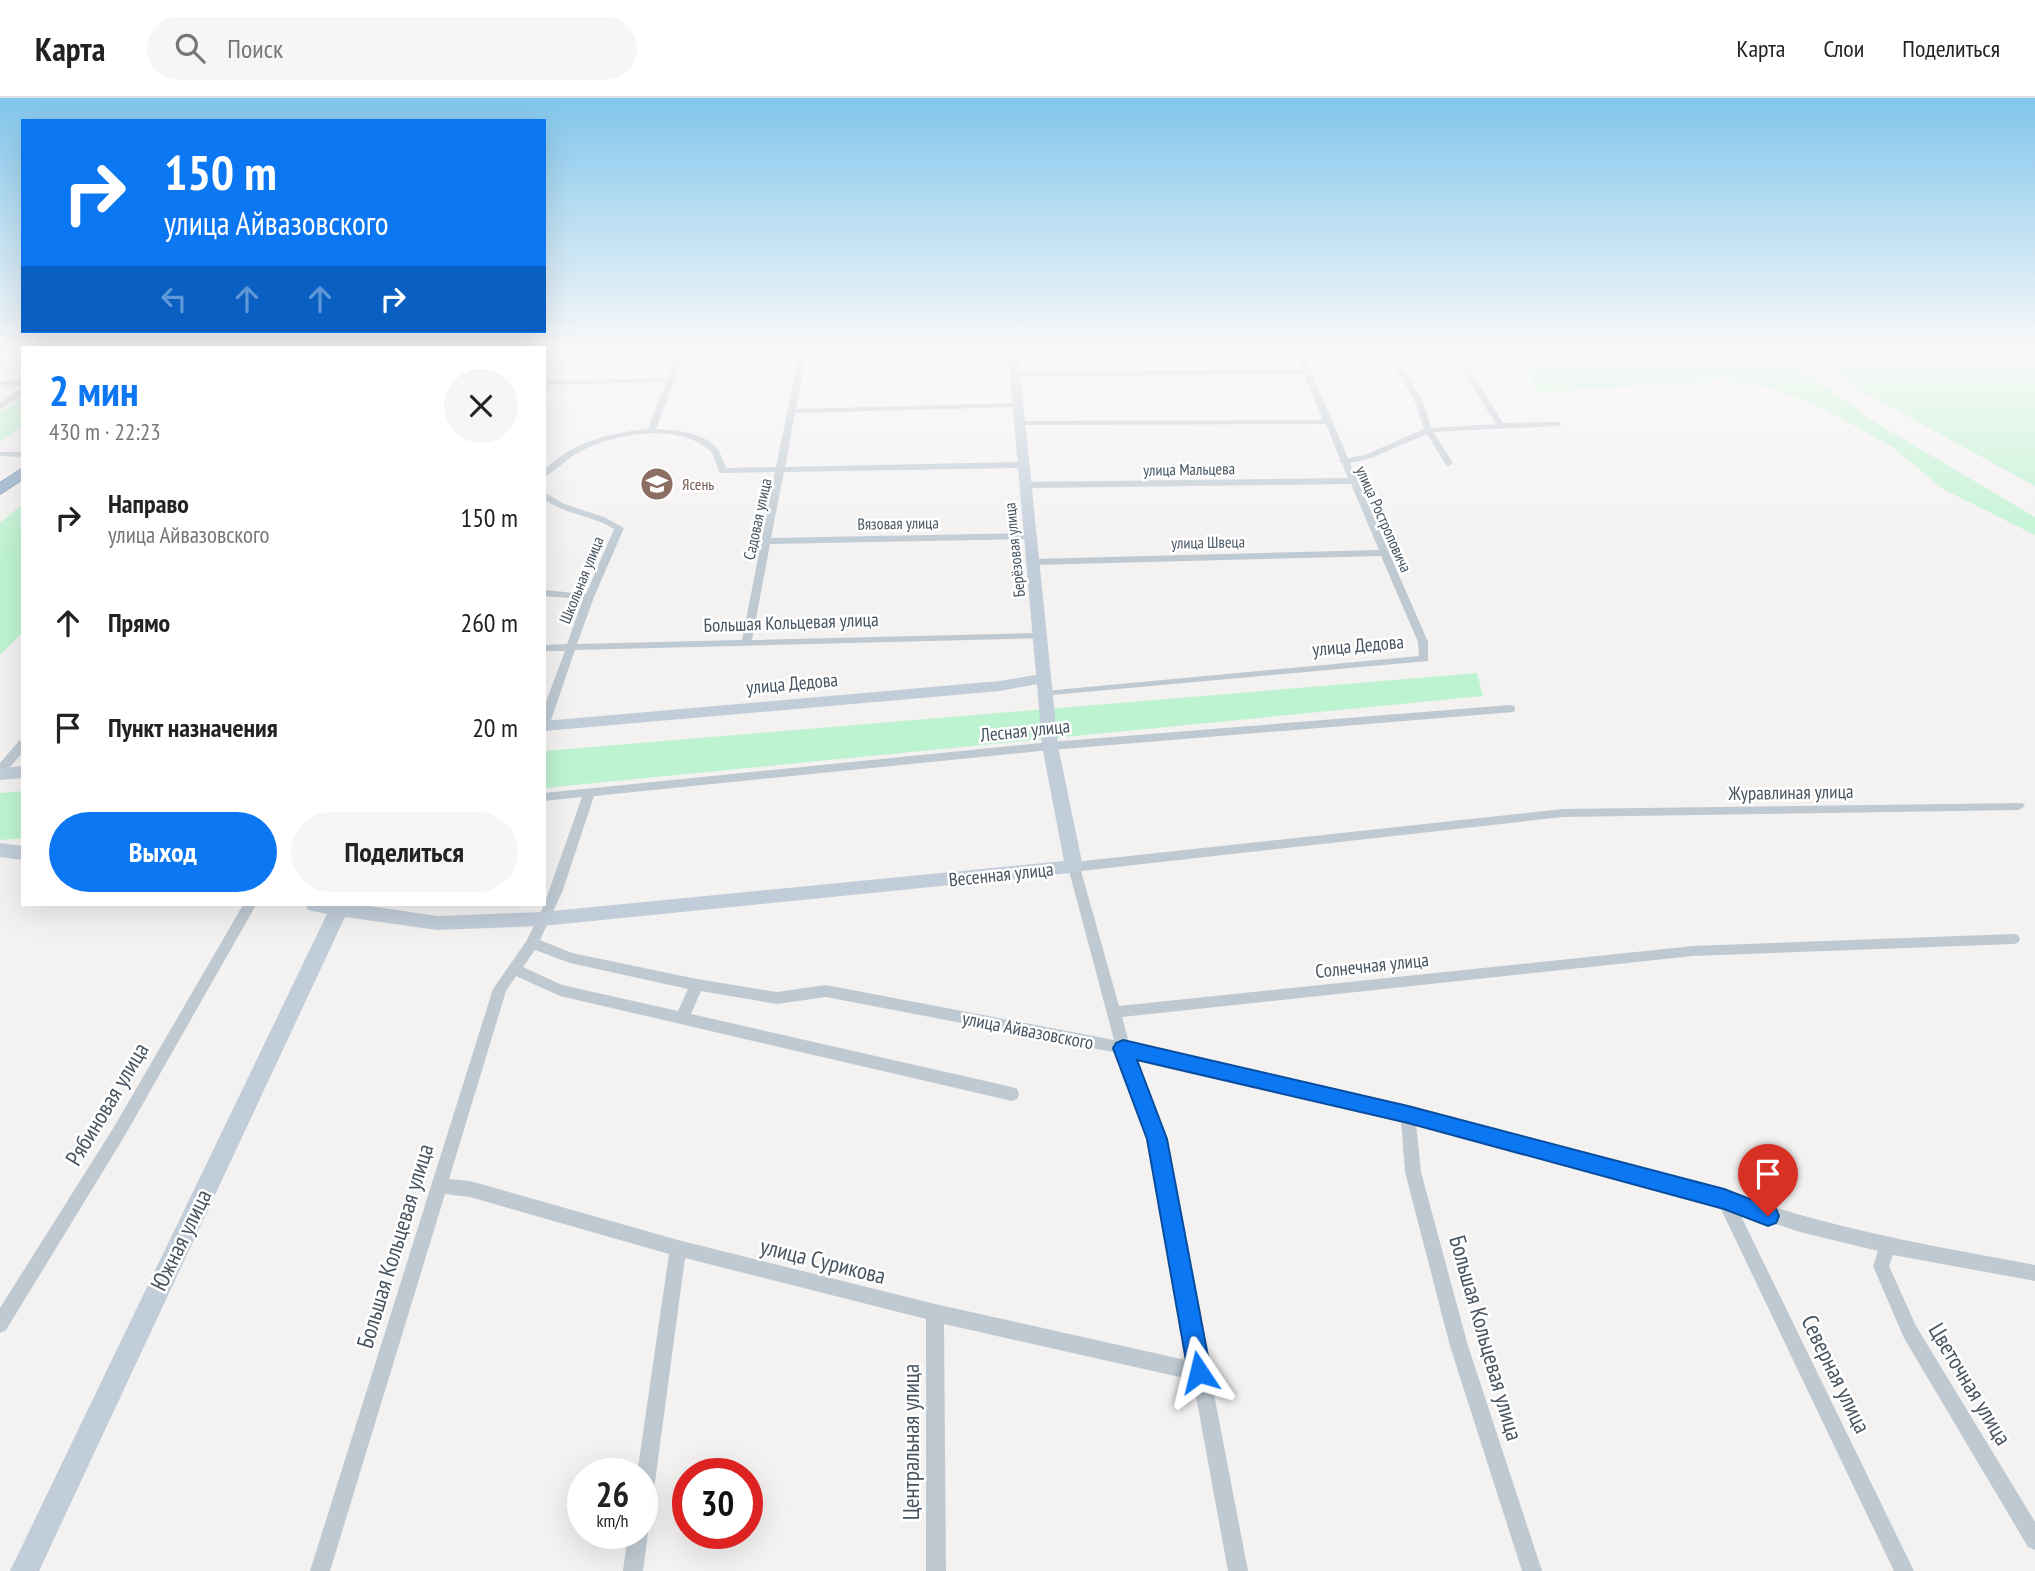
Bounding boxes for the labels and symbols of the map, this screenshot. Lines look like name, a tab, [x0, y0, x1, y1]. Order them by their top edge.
street label: улица Мальцева	[1143, 458, 1235, 480]
street label: улица Ростроповича	[1352, 463, 1416, 575]
school or university icon: Ясень	[638, 465, 676, 503]
place label: Ясень	[682, 474, 714, 494]
street label: Садовая улица	[739, 476, 775, 562]
street label: Берёзовая улица	[999, 502, 1029, 598]
street label: Вязовая улица	[857, 512, 939, 534]
street label: улица Швеца	[1171, 531, 1245, 553]
street label: Школьная улица	[554, 533, 608, 627]
street label: Большая Кольцевая улица	[703, 607, 879, 637]
street label: улица Дедова	[1311, 629, 1405, 661]
street label: улица Дедова	[745, 667, 839, 699]
street label: Лесная улица	[978, 713, 1071, 747]
street label: Журавлиная улица	[1727, 779, 1854, 805]
street label: Весенная улица	[947, 857, 1055, 891]
street label: Солнечная улица	[1314, 947, 1430, 983]
street label: улица Айвазовского	[960, 1005, 1096, 1055]
street label: Рябиновая улица	[58, 1037, 155, 1171]
street label: Большая Кольцевая улица	[350, 1140, 439, 1351]
pin	[1738, 1144, 1798, 1216]
street label: Южная улица	[144, 1184, 217, 1295]
street label: улица Сурикова	[757, 1231, 889, 1290]
street label: Большая Кольцевая улица	[1443, 1232, 1530, 1444]
street label: Северная улица	[1795, 1310, 1878, 1438]
street label: Цветочная улица	[1923, 1317, 2018, 1450]
position arrow	[1162, 1335, 1236, 1409]
street label: Центральная улица	[896, 1364, 925, 1520]
speed limit sign: 30	[672, 1458, 763, 1549]

